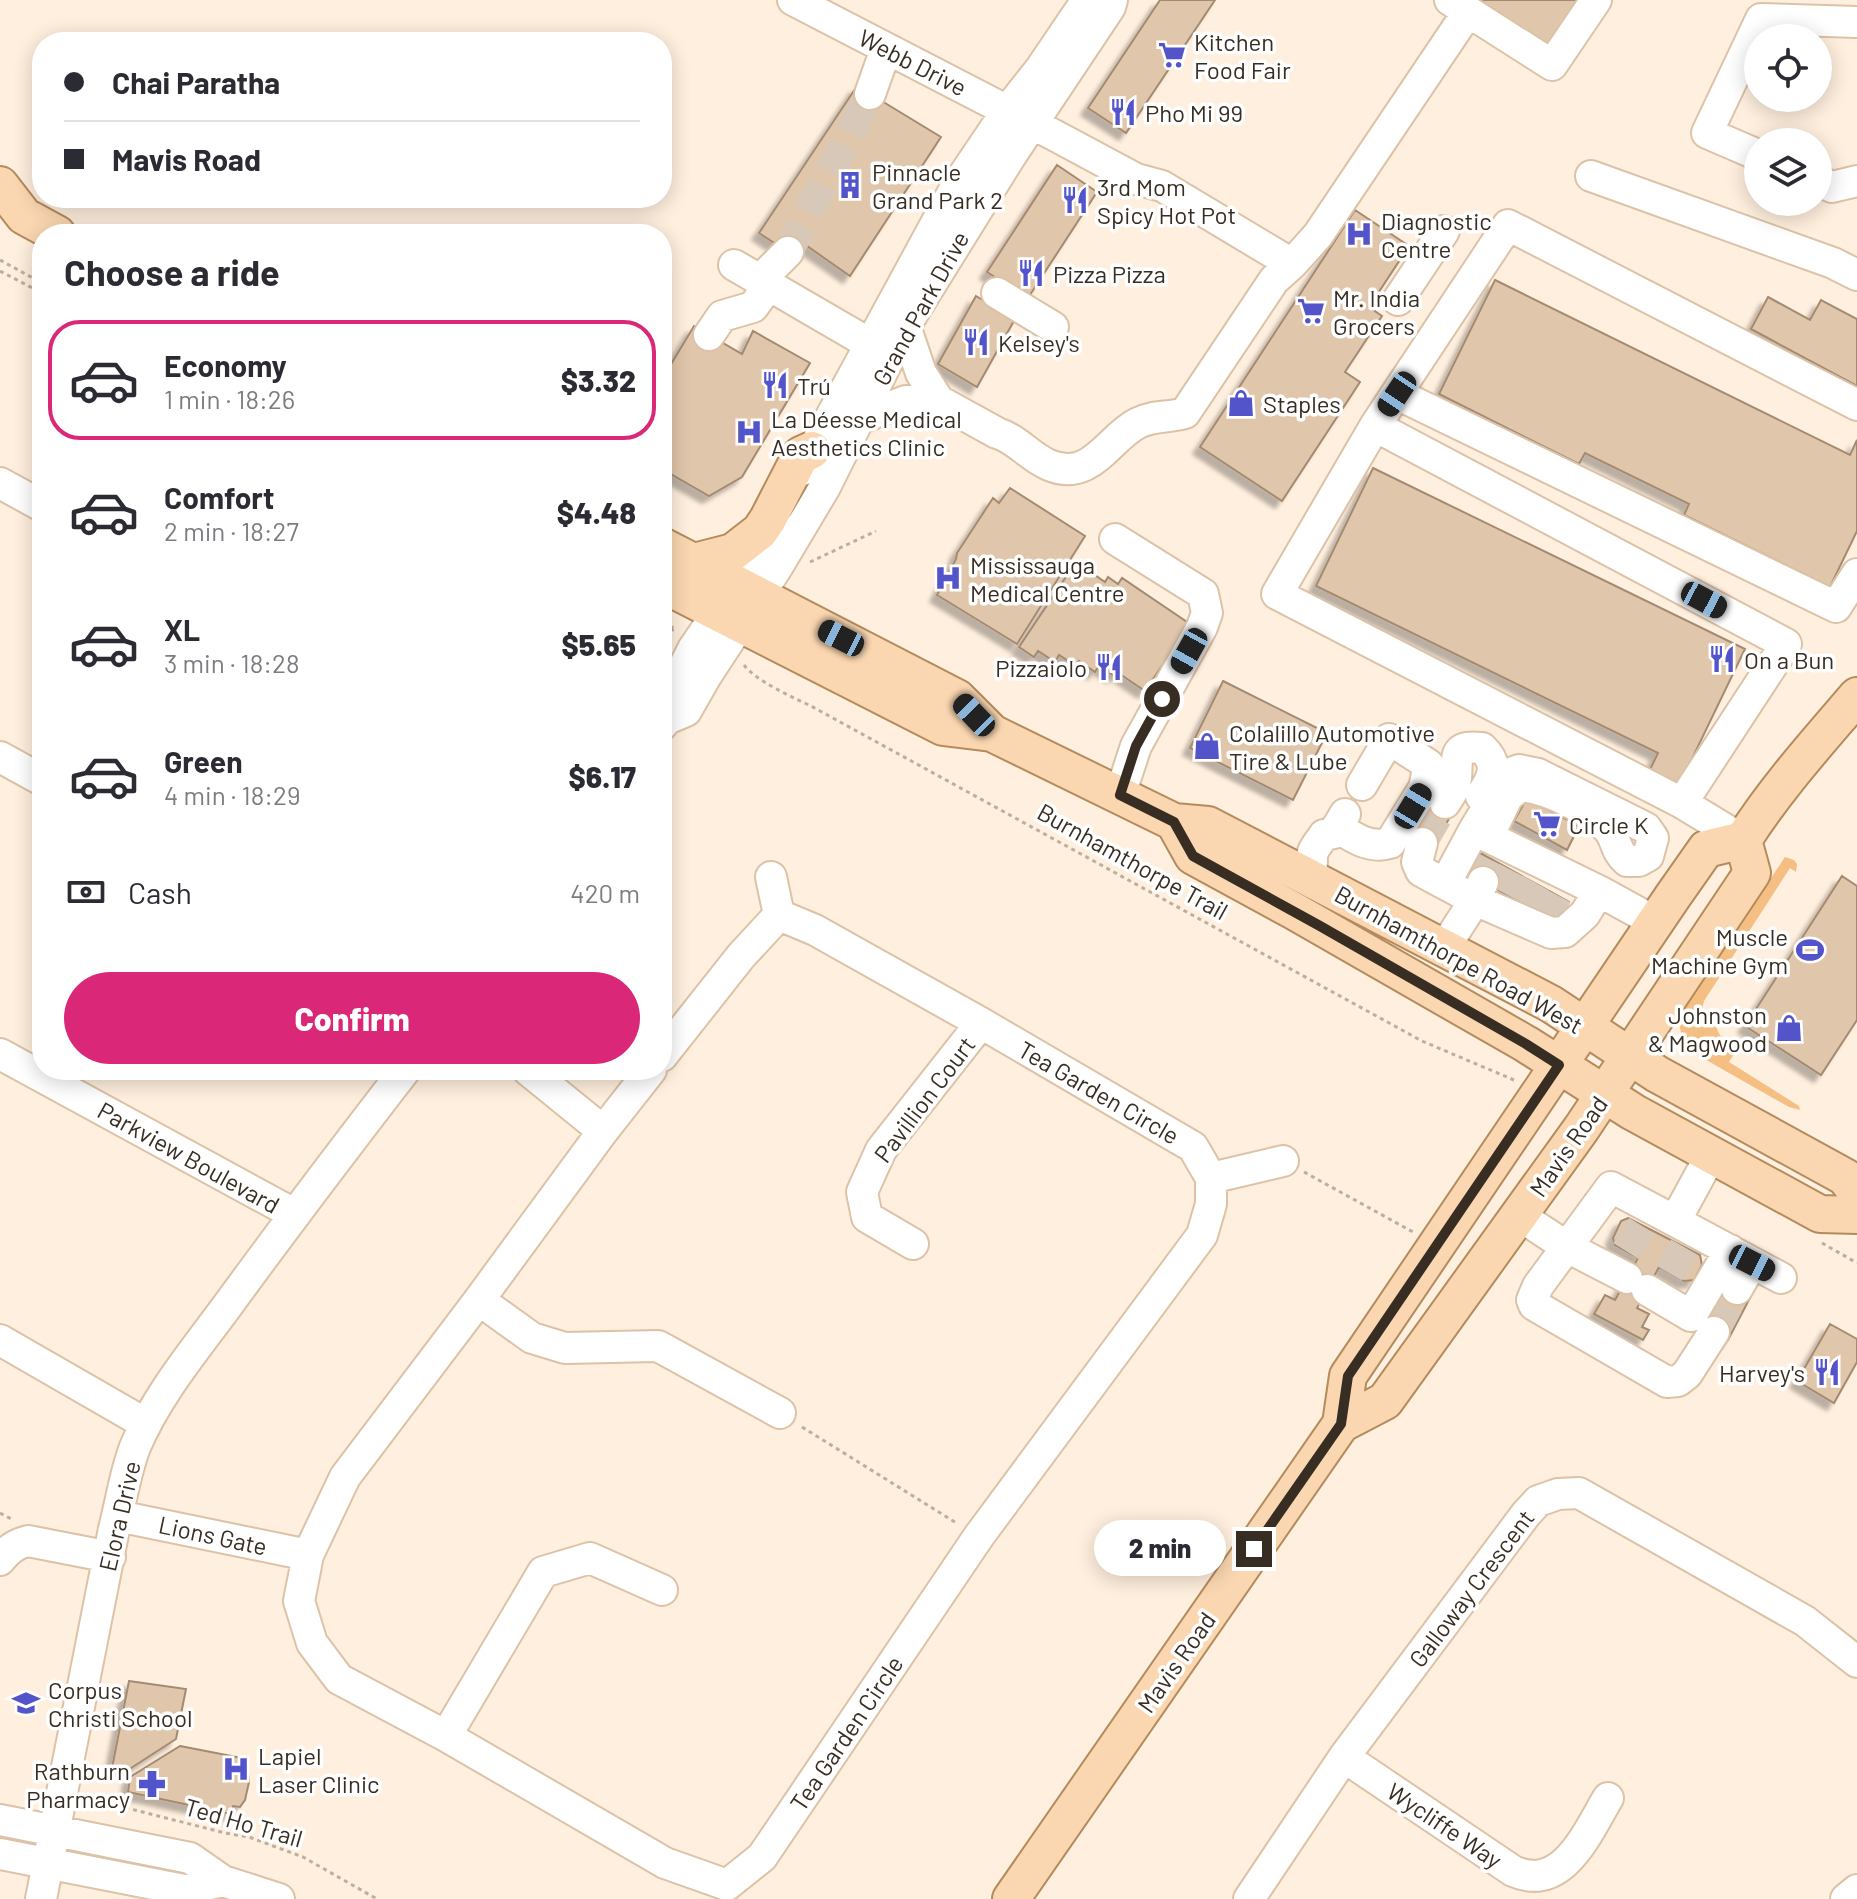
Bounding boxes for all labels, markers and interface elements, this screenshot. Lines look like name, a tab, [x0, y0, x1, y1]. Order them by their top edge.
street label: Webb Drive	[854, 22, 972, 102]
map controls	[1744, 24, 1832, 216]
button: locate	[1744, 24, 1832, 112]
place label: Kitchen Food Fair	[1194, 27, 1291, 84]
supermarket icon: Kitchen Food Fair	[1157, 40, 1187, 70]
text: Chai Paratha	[112, 64, 280, 100]
restaurant icon: Pho Mi 99	[1108, 97, 1138, 127]
place label: Pho Mi 99	[1145, 98, 1243, 127]
button: layers	[1744, 128, 1832, 216]
text: Mavis Road	[112, 141, 261, 177]
place label: Pinnacle Grand Park 2	[872, 157, 1003, 214]
building icon: Pinnacle Grand Park 2	[835, 170, 865, 200]
place label: 3rd Mom Spicy Hot Pot	[1097, 172, 1236, 229]
restaurant icon: 3rd Mom Spicy Hot Pot	[1060, 185, 1090, 215]
place label: Diagnostic Centre	[1381, 206, 1492, 263]
hospital icon: Diagnostic Centre	[1344, 219, 1374, 249]
street label: Grand Park Drive	[866, 226, 974, 390]
text: Choose a ride	[64, 250, 280, 293]
restaurant icon: Pizza Pizza	[1016, 258, 1046, 288]
place label: Pizza Pizza	[1053, 259, 1166, 288]
place label: Mr. India Grocers	[1333, 283, 1420, 340]
supermarket icon: Mr. India Grocers	[1296, 296, 1326, 326]
restaurant icon: Kelsey's	[961, 327, 991, 357]
place label: Kelsey's	[998, 328, 1080, 357]
icon: car	[68, 344, 140, 416]
text: Economy	[164, 347, 287, 383]
text: $3.32	[561, 362, 636, 398]
car	[1374, 367, 1420, 421]
restaurant icon: Trú	[760, 370, 790, 400]
place label: Trú	[797, 371, 831, 400]
text: 1 min · 18:26	[164, 383, 295, 414]
shop icon: Staples	[1226, 388, 1256, 418]
place label: Staples	[1263, 389, 1341, 418]
place label: La Déesse Medical Aesthetics Clinic	[771, 404, 962, 461]
hospital icon: La Déesse Medical Aesthetics Clinic	[734, 417, 764, 447]
icon: car	[68, 476, 140, 548]
text: Comfort	[164, 479, 274, 515]
text: $4.48	[557, 494, 636, 530]
text: 2 min · 18:27	[164, 515, 299, 546]
place label: Mississauga Medical Centre	[970, 550, 1125, 607]
hospital icon: Mississauga Medical Centre	[933, 563, 963, 593]
car	[1677, 578, 1731, 622]
icon: car	[68, 608, 140, 680]
text: XL	[164, 611, 200, 647]
car	[814, 616, 868, 660]
car	[1167, 624, 1211, 678]
text: $5.65	[562, 626, 636, 662]
restaurant icon: On a Bun	[1707, 644, 1737, 674]
place label: On a Bun	[1744, 645, 1834, 674]
text: 3 min · 18:28	[164, 647, 300, 678]
restaurant icon: Pizzaiolo	[1094, 652, 1124, 682]
place label: Pizzaiolo	[995, 653, 1087, 682]
route start	[1144, 681, 1180, 717]
car	[949, 689, 999, 741]
place label: Colalillo Automotive Tire & Lube	[1229, 718, 1435, 775]
shop icon: Colalillo Automotive Tire & Lube	[1192, 731, 1222, 761]
icon: car	[68, 740, 140, 812]
text: Green	[164, 743, 243, 779]
text: $6.17	[569, 758, 636, 794]
text: 4 min · 18:29	[164, 779, 300, 810]
car	[1390, 779, 1436, 833]
street label: Burnhamthorpe Trail	[1033, 797, 1233, 925]
supermarket icon: Circle K	[1532, 809, 1562, 839]
place label: Circle K	[1569, 810, 1649, 839]
icon: cash	[64, 870, 108, 914]
text: Cash	[128, 874, 192, 910]
text: 420 m	[570, 877, 640, 908]
street label: Burnhamthorpe Road West	[1330, 879, 1588, 1039]
place label: Muscle Machine Gym	[1651, 922, 1788, 979]
sports icon: Muscle Machine Gym	[1795, 935, 1825, 965]
button: Confirm	[64, 972, 640, 1064]
place label: Johnston & Magwood	[1648, 1000, 1767, 1057]
shop icon: Johnston & Magwood	[1774, 1013, 1804, 1043]
street label: Pavillion Court	[867, 1030, 981, 1168]
street label: Tea Garden Circle	[1013, 1034, 1185, 1150]
street label: Mavis Road	[1523, 1090, 1613, 1202]
street label: Parkview Boulevard	[93, 1095, 285, 1219]
car	[1725, 1241, 1779, 1285]
restaurant icon: Harvey's	[1812, 1357, 1842, 1387]
place label: Harvey's	[1719, 1358, 1805, 1387]
street label: Elora Drive	[92, 1458, 146, 1574]
street label: Galloway Crescent	[1402, 1504, 1540, 1672]
street label: Lions Gate	[156, 1509, 270, 1561]
callout: 2 min	[1094, 1521, 1226, 1577]
route end	[1236, 1531, 1272, 1567]
text: 2 min	[1129, 1532, 1191, 1563]
street label: Mavis Road	[1131, 1606, 1221, 1718]
street label: Tea Garden Circle	[783, 1650, 909, 1816]
place label: Corpus Christi School	[48, 1675, 192, 1732]
school or university icon: Corpus Christi School	[11, 1688, 41, 1718]
place label: Lapiel Laser Clinic	[258, 1741, 380, 1798]
hospital icon: Lapiel Laser Clinic	[221, 1754, 251, 1784]
place label: Rathburn Pharmacy	[26, 1756, 130, 1813]
pharmacy icon: Rathburn Pharmacy	[137, 1769, 167, 1799]
street label: Wycliffe Way	[1382, 1776, 1508, 1874]
street label: Ted Ho Trail	[182, 1791, 306, 1853]

